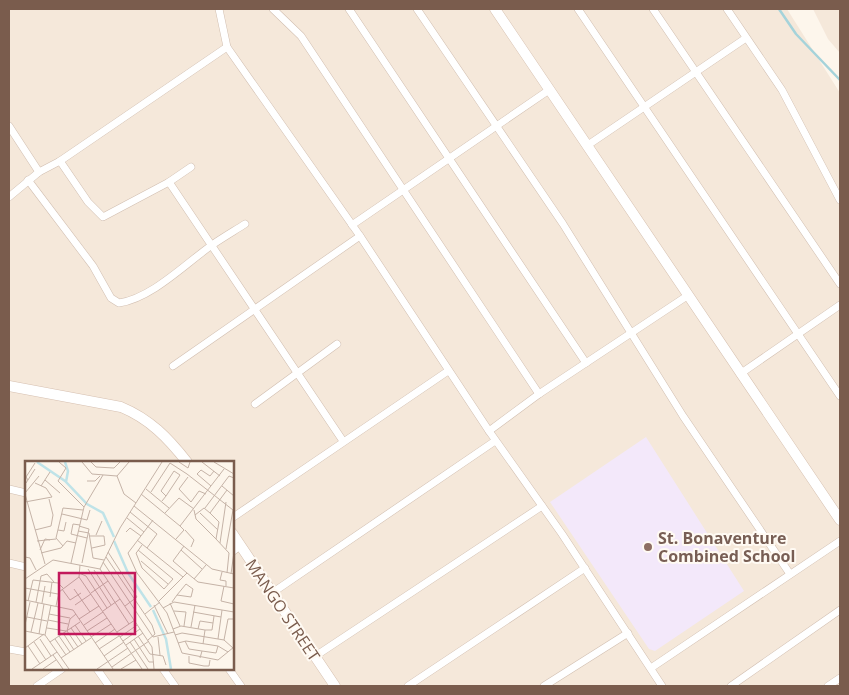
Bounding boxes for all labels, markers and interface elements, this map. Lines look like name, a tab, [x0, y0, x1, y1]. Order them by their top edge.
inset map	[25, 461, 234, 670]
place label: St. Bonaventure Combined School	[658, 527, 795, 567]
marker: St. Bonaventure Combined School	[642, 541, 654, 553]
street label: MANGO STREET	[241, 555, 325, 666]

